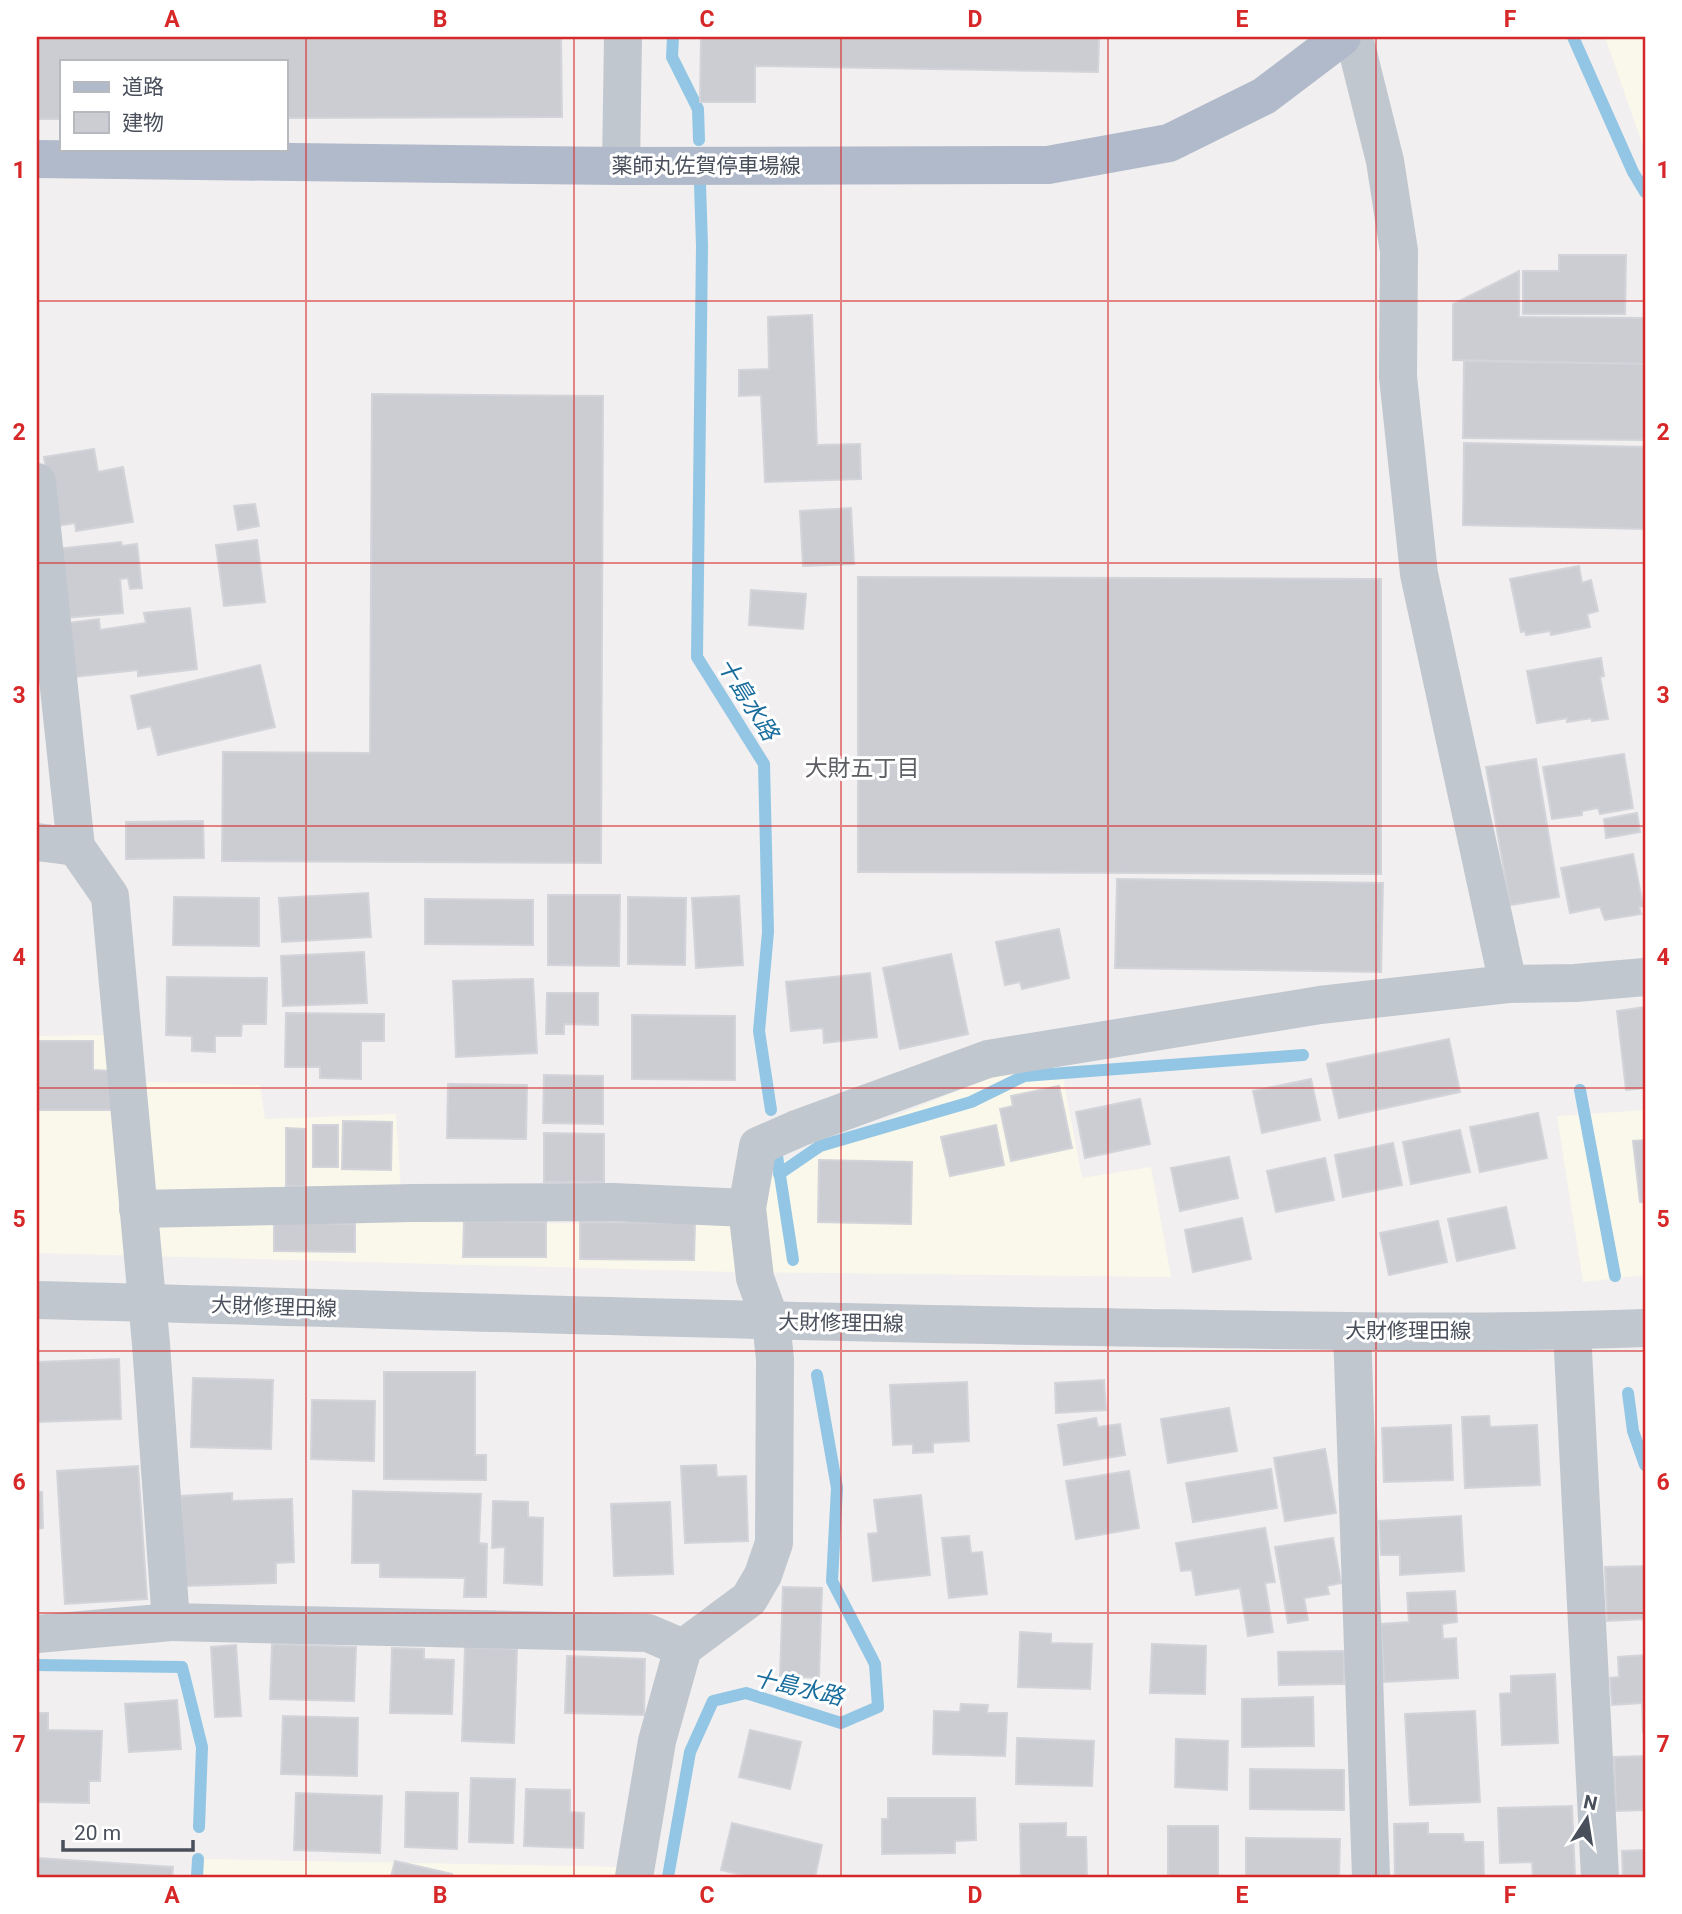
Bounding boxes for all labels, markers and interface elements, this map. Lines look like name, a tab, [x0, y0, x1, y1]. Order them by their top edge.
text: A	[164, 6, 180, 33]
text: B	[433, 6, 447, 33]
text: C	[699, 6, 715, 33]
text: D	[968, 6, 982, 33]
text: E	[1236, 6, 1249, 33]
text: F	[1504, 6, 1517, 33]
legend	[60, 60, 287, 150]
text: 道路	[122, 75, 164, 99]
text: 建物	[122, 111, 164, 135]
street label: 薬師丸佐賀停車場線	[612, 154, 801, 178]
text: 1	[12, 157, 26, 184]
text: 1	[1656, 157, 1670, 184]
text: 2	[12, 419, 26, 446]
text: 2	[1656, 419, 1670, 446]
water label: 十島水路	[712, 653, 784, 747]
text: 3	[12, 682, 26, 709]
text: 3	[1656, 682, 1670, 709]
district label: 大財五丁目	[805, 755, 920, 782]
text: 4	[12, 944, 26, 971]
text: 4	[1656, 944, 1670, 971]
text: 5	[12, 1206, 26, 1233]
text: 5	[1656, 1206, 1670, 1233]
street label: 大財修理田線	[211, 1293, 337, 1321]
street label: 大財修理田線	[778, 1310, 904, 1336]
street label: 大財修理田線	[1345, 1319, 1471, 1343]
text: 6	[12, 1469, 26, 1496]
text: 6	[1656, 1469, 1670, 1496]
water label: 十島水路	[750, 1664, 848, 1711]
text: 7	[12, 1731, 26, 1758]
text: 7	[1656, 1731, 1670, 1758]
north arrow	[1552, 1784, 1622, 1854]
text: N	[1581, 1790, 1599, 1816]
scale bar	[63, 1809, 192, 1853]
text: 20 m	[74, 1821, 121, 1845]
text: A	[164, 1882, 180, 1909]
text: B	[433, 1882, 447, 1909]
text: C	[699, 1882, 715, 1909]
text: D	[968, 1882, 982, 1909]
text: E	[1236, 1882, 1249, 1909]
text: F	[1504, 1882, 1517, 1909]

